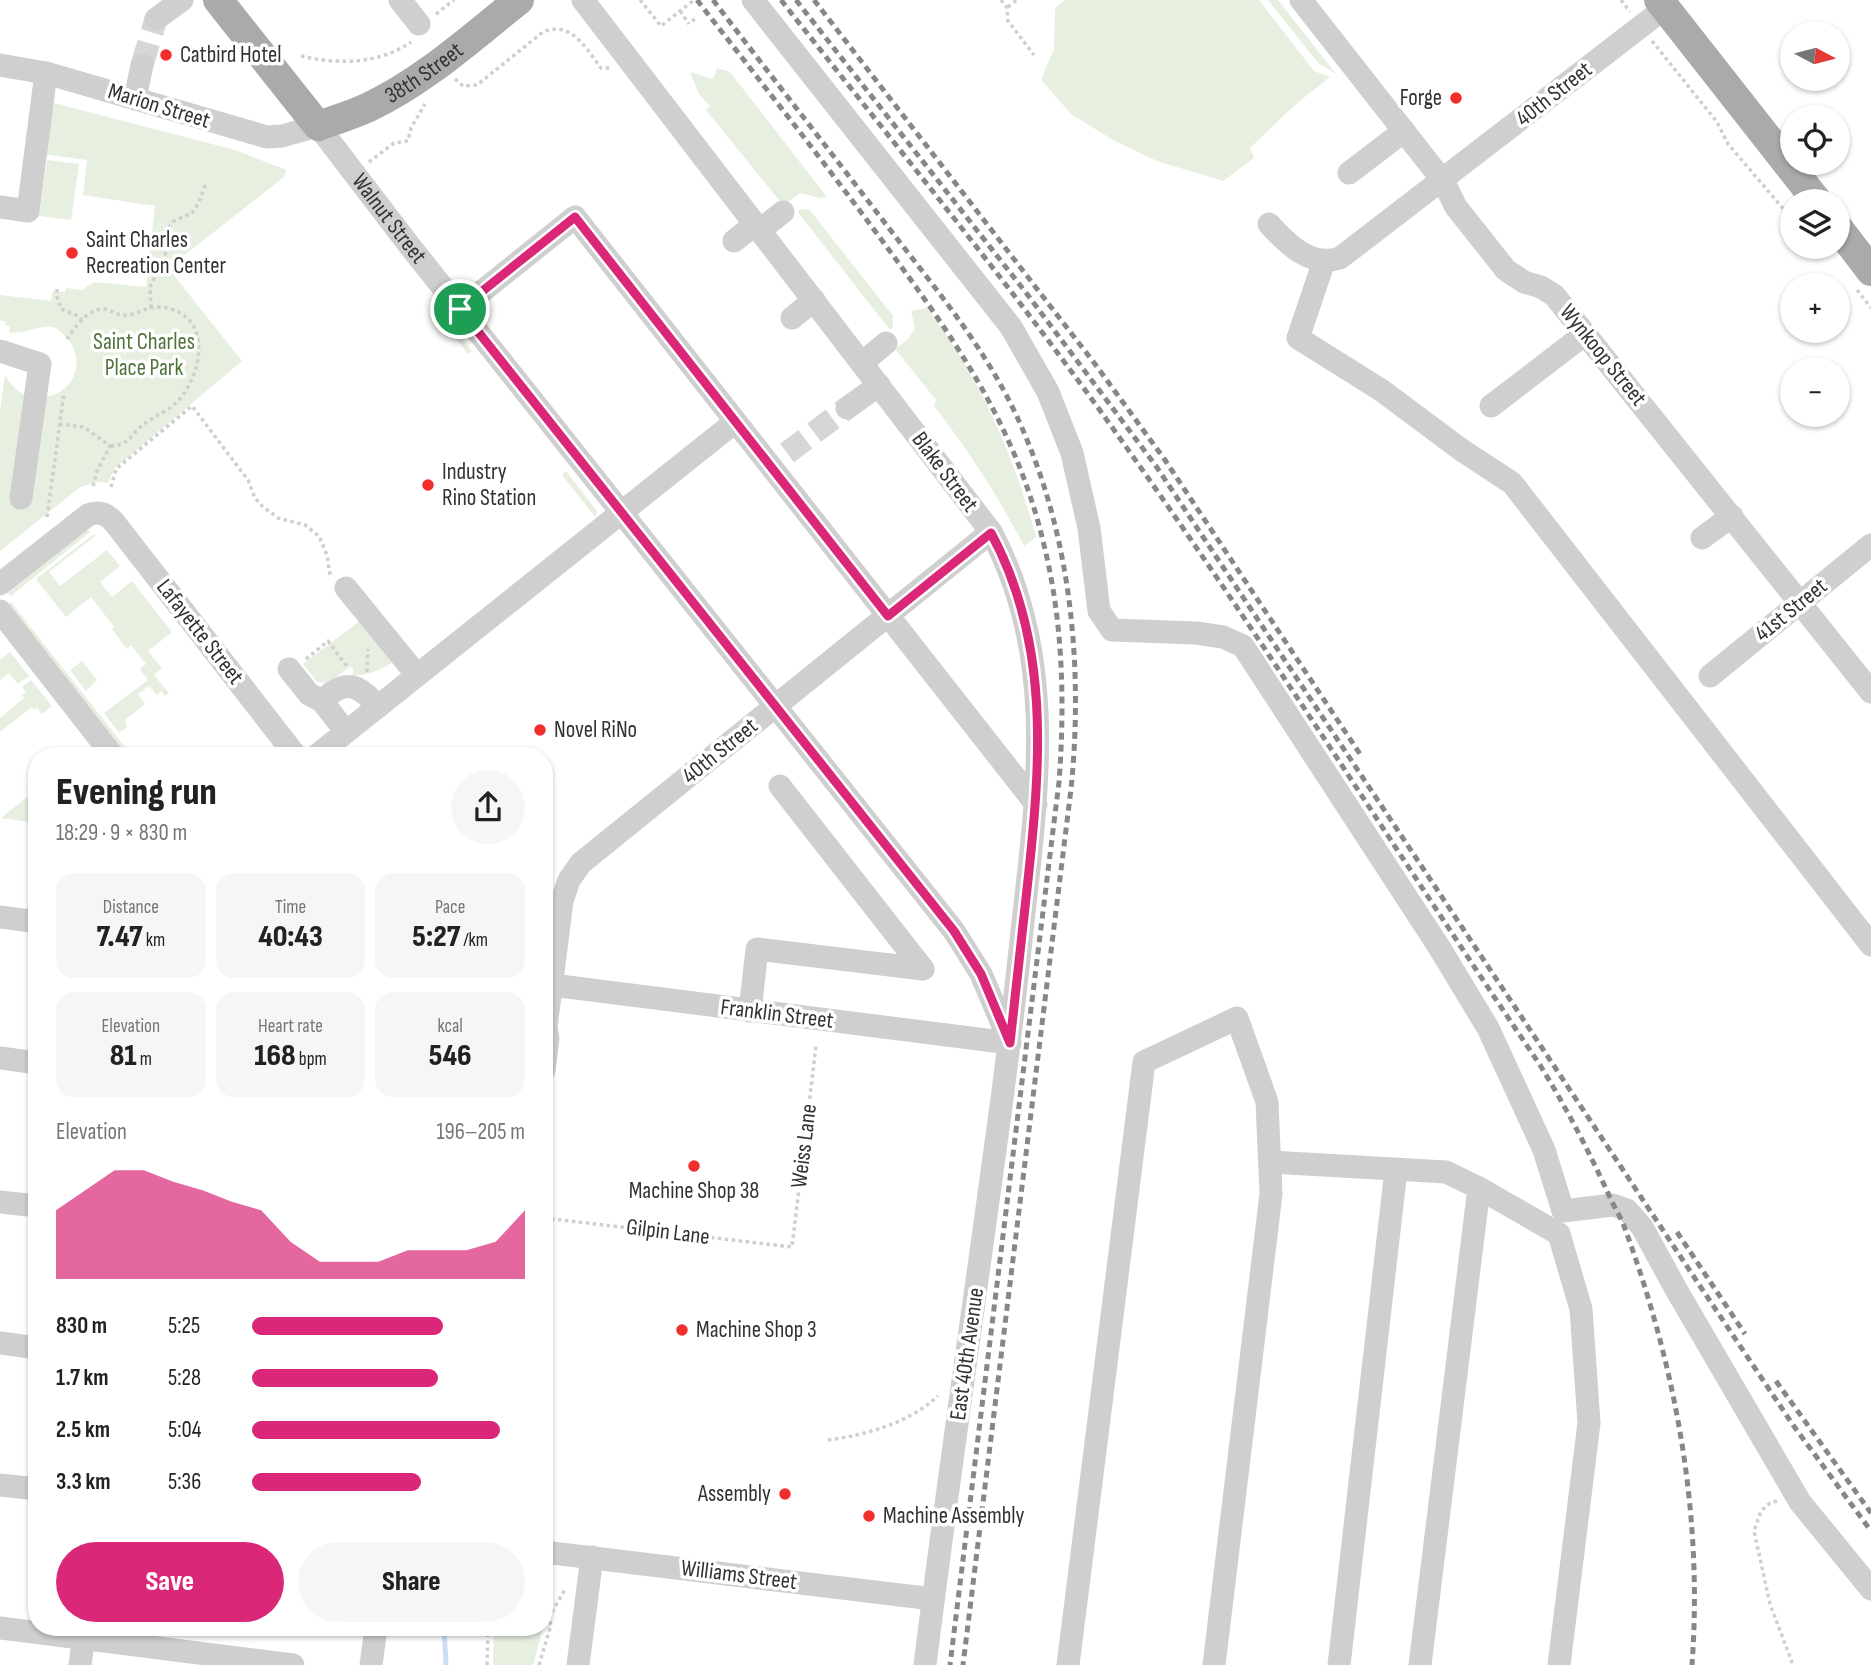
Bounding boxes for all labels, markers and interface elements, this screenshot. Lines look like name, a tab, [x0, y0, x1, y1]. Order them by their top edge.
north arrow	[1780, 21, 1850, 91]
map controls	[1780, 21, 1850, 427]
street label: 38th Street	[380, 36, 469, 110]
place label: Catbird Hotel	[180, 41, 282, 69]
marker: Catbird Hotel	[158, 47, 174, 63]
street label: 40th Street	[1510, 56, 1598, 132]
street label: Marion Street	[105, 77, 213, 135]
place label: Forge	[1400, 84, 1442, 112]
marker: Forge	[1448, 90, 1464, 106]
button: locate	[1780, 105, 1850, 175]
street label: Walnut Street	[346, 168, 432, 269]
button: layers	[1780, 189, 1850, 259]
place label: Saint Charles Recreation Center	[86, 226, 227, 280]
marker: Saint Charles Recreation Center	[64, 245, 80, 261]
button: +	[1780, 273, 1850, 343]
pin	[430, 279, 490, 339]
icon: arrive	[441, 290, 479, 328]
street label: Wynkoop Street	[1553, 298, 1653, 412]
park label: Saint Charles Place Park	[93, 328, 195, 382]
button: −	[1780, 357, 1850, 427]
street label: Blake Street	[906, 426, 984, 518]
place label: Industry Rino Station	[442, 458, 536, 512]
marker: Industry Rino Station	[420, 477, 436, 493]
street label: 41st Street	[1749, 572, 1833, 648]
street label: Lafayette Street	[150, 574, 250, 690]
street label: 40th Street	[677, 712, 763, 790]
place label: Novel RiNo	[554, 716, 637, 744]
marker: Novel RiNo	[532, 722, 548, 738]
text: Evening run	[56, 770, 217, 815]
button: share	[451, 770, 525, 844]
text: 18:29 · 9 × 830 m	[56, 819, 187, 847]
text: Distance	[103, 896, 159, 919]
text: Time	[275, 896, 306, 919]
text: Pace	[435, 896, 465, 919]
text: 7.47	[97, 919, 143, 955]
text: 40:43	[258, 919, 323, 955]
text: 5:27	[412, 919, 460, 955]
text: km	[143, 929, 165, 952]
text: /km	[460, 929, 488, 952]
street label: Franklin Street	[719, 993, 835, 1035]
text: Elevation	[102, 1015, 160, 1038]
text: Heart rate	[258, 1015, 323, 1038]
text: kcal	[438, 1015, 463, 1038]
text: 81	[110, 1038, 137, 1074]
text: 168	[254, 1038, 296, 1074]
text: 546	[429, 1038, 472, 1074]
text: m	[137, 1048, 152, 1071]
text: bpm	[296, 1048, 327, 1071]
street label: Weiss Lane	[785, 1102, 823, 1190]
text: Elevation	[56, 1118, 127, 1146]
text: 196–205 m	[436, 1118, 525, 1146]
marker: Machine Shop 38	[686, 1158, 702, 1174]
place label: Machine Shop 38	[629, 1177, 759, 1205]
street label: Gilpin Lane	[625, 1213, 711, 1251]
street label: East 40th Avenue	[944, 1286, 990, 1422]
text: 830 m	[56, 1312, 107, 1340]
text: 5:25	[168, 1312, 200, 1340]
place label: Machine Shop 3	[696, 1316, 817, 1344]
marker: Machine Shop 3	[674, 1322, 690, 1338]
text: 1.7 km	[56, 1364, 109, 1392]
text: 5:28	[168, 1364, 201, 1392]
text: 2.5 km	[56, 1416, 110, 1444]
text: 5:04	[168, 1416, 201, 1444]
text: 3.3 km	[56, 1468, 110, 1496]
text: 5:36	[168, 1468, 201, 1496]
place label: Assembly	[697, 1480, 771, 1508]
marker: Assembly	[777, 1486, 793, 1502]
place label: Machine Assembly	[883, 1502, 1025, 1530]
marker: Machine Assembly	[861, 1508, 877, 1524]
button: Save	[56, 1542, 284, 1622]
button: Share	[298, 1542, 525, 1622]
street label: Williams Street	[679, 1554, 799, 1596]

